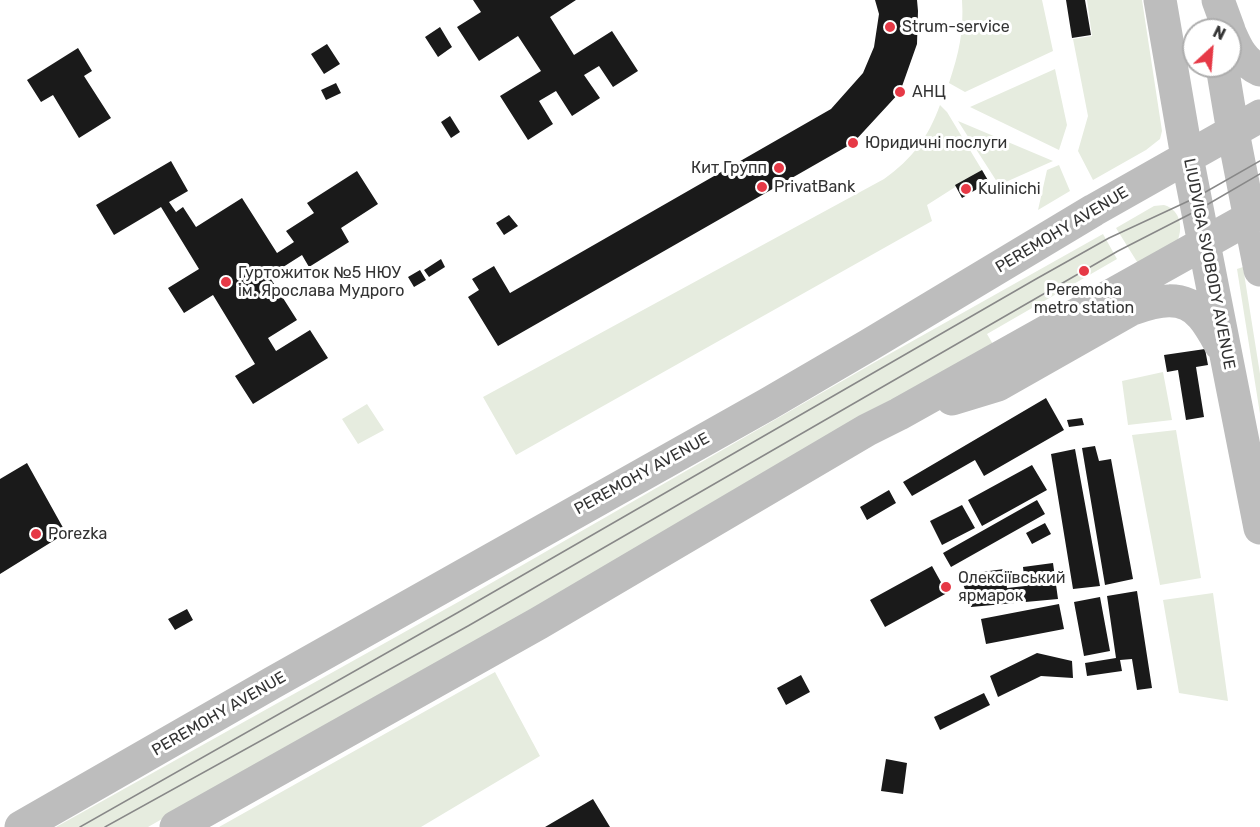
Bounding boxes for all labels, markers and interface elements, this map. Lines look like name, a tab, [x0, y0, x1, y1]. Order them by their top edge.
place label: Strum-service	[902, 17, 1010, 37]
north arrow	[1182, 18, 1242, 78]
marker: Strum-service	[883, 20, 897, 34]
text: N	[1210, 22, 1229, 44]
place label: АНЦ	[912, 82, 946, 102]
marker: АНЦ	[893, 85, 907, 99]
place label: Юридичні послуги	[865, 133, 1007, 153]
marker: Юридичні послуги	[846, 136, 860, 150]
street label: LIUDVIGA SVOBODY AVENUE	[1179, 157, 1239, 371]
place label: Кит Групп	[691, 158, 767, 178]
marker: Кит Групп	[772, 161, 786, 175]
place label: PrivatBank	[774, 177, 855, 197]
place label: Kulinichi	[978, 179, 1041, 199]
marker: PrivatBank	[755, 180, 769, 194]
marker: Kulinichi	[959, 182, 973, 196]
street label: PEREMOHY AVENUE	[992, 183, 1132, 277]
place label: Гуртожиток №5 НЮУ ім. Ярослава Мудрого	[238, 263, 404, 301]
marker: Peremoha metro station	[1077, 264, 1091, 278]
marker: Гуртожиток №5 НЮУ ім. Ярослава Мудрого	[219, 275, 233, 289]
place label: Peremoha metro station	[1034, 280, 1134, 318]
street label: PEREMOHY AVENUE	[571, 429, 713, 519]
place label: Porezka	[48, 524, 107, 544]
marker: Porezka	[29, 527, 43, 541]
place label: Олексіївський ярмарок	[958, 568, 1065, 606]
marker: Олексіївський ярмарок	[939, 580, 953, 594]
street label: PEREMOHY AVENUE	[149, 668, 289, 760]

